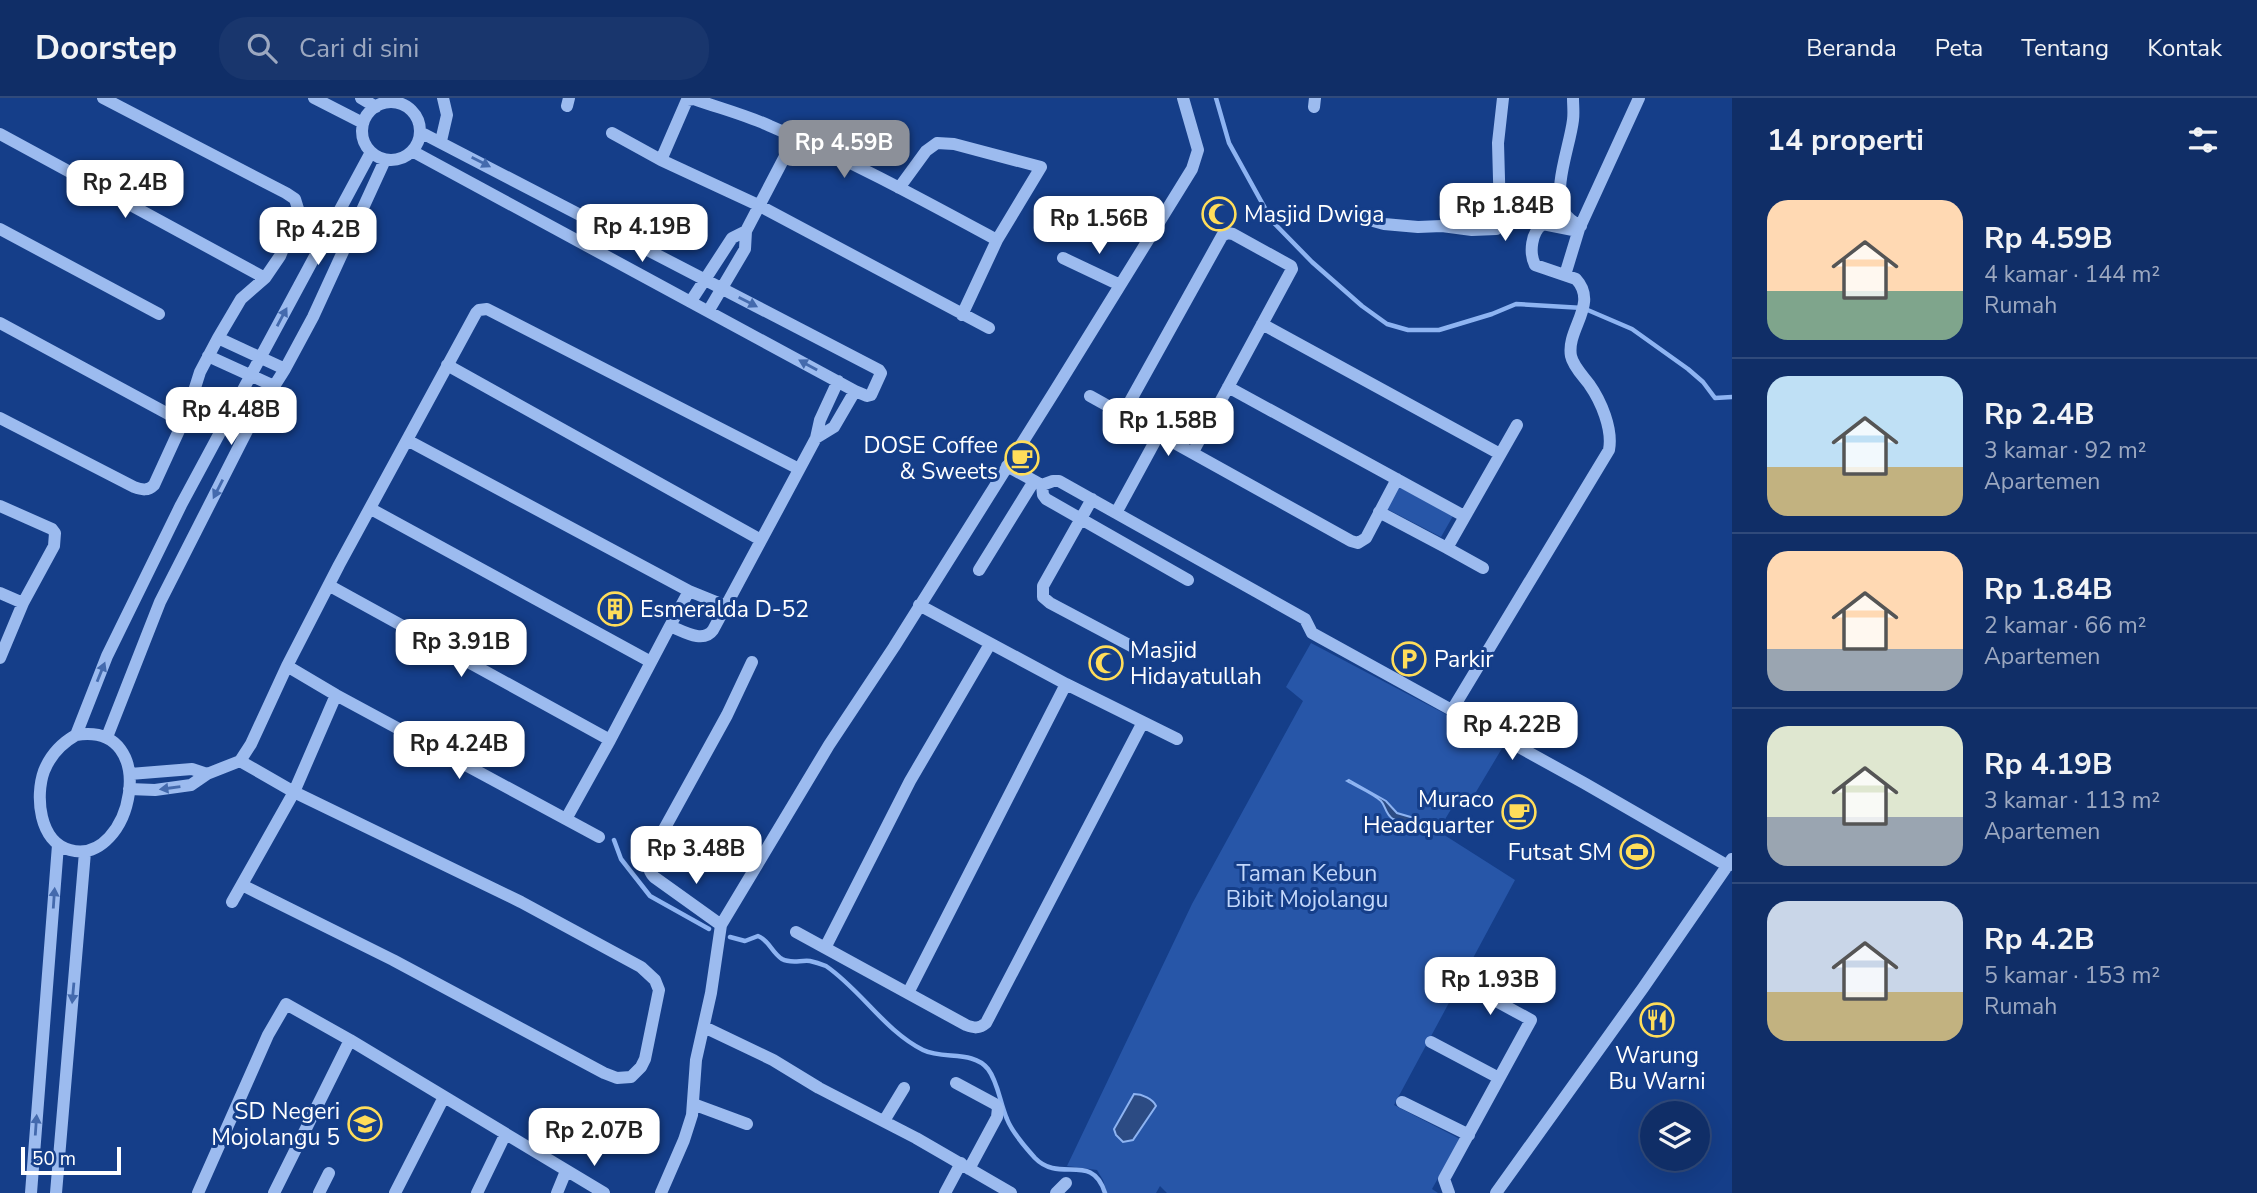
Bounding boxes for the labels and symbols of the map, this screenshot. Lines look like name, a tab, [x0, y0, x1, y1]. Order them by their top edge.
pin: Rp 4.59B	[772, 120, 916, 180]
one-way arrow	[471, 156, 491, 168]
pin: Rp 2.4B	[60, 160, 190, 220]
pin: Rp 1.84B	[1433, 184, 1577, 243]
mosque icon: Masjid Dwiga	[1200, 195, 1238, 233]
pin: Rp 1.56B	[1027, 197, 1171, 256]
place label: Masjid Dwiga	[1244, 199, 1384, 230]
pin: Rp 4.19B	[570, 204, 714, 264]
pin: Rp 4.2B	[253, 208, 383, 267]
one-way arrow	[738, 296, 758, 307]
one-way arrow	[277, 307, 288, 327]
one-way arrow	[798, 359, 818, 371]
pin: Rp 4.48B	[159, 388, 303, 447]
pin: Rp 1.58B	[1096, 398, 1240, 458]
place label: DOSE Coffee & Sweets	[863, 430, 998, 487]
cafe icon: DOSE Coffee & Sweets	[1003, 439, 1041, 477]
one-way arrow	[212, 479, 224, 499]
building icon: Esmeralda D-52	[596, 590, 634, 628]
place label: Esmeralda D-52	[640, 594, 809, 625]
pin: Rp 3.91B	[389, 620, 533, 679]
place label: Masjid Hidayatullah	[1130, 635, 1262, 692]
parking icon: Parkir	[1390, 640, 1428, 678]
mosque icon: Masjid Hidayatullah	[1087, 644, 1125, 682]
place label: Parkir	[1434, 644, 1494, 675]
one-way arrow	[96, 661, 107, 682]
pin: Rp 4.22B	[1440, 702, 1584, 762]
pin: Rp 4.24B	[387, 722, 531, 781]
one-way arrow	[158, 782, 180, 793]
place label: Muraco Headquarter	[1363, 784, 1495, 841]
cafe icon: Muraco Headquarter	[1500, 793, 1538, 831]
pin: Rp 3.48B	[624, 826, 768, 886]
sports icon: Futsat SM	[1618, 833, 1656, 871]
place label: Futsat SM	[1508, 837, 1612, 868]
park label: Taman Kebun Bibit Mojolangu	[1226, 858, 1388, 915]
one-way arrow	[49, 887, 60, 909]
pin: Rp 1.93B	[1418, 958, 1562, 1017]
one-way arrow	[67, 982, 78, 1004]
restaurant icon: Warung Bu Warni	[1638, 1001, 1676, 1039]
place label: Warung Bu Warni	[1608, 1040, 1706, 1097]
place label: SD Negeri Mojolangu 5	[211, 1096, 340, 1153]
school or university icon: SD Negeri Mojolangu 5	[346, 1105, 384, 1143]
pin: Rp 2.07B	[522, 1108, 666, 1168]
one-way arrow	[31, 1114, 42, 1136]
scale bar	[21, 1144, 121, 1176]

